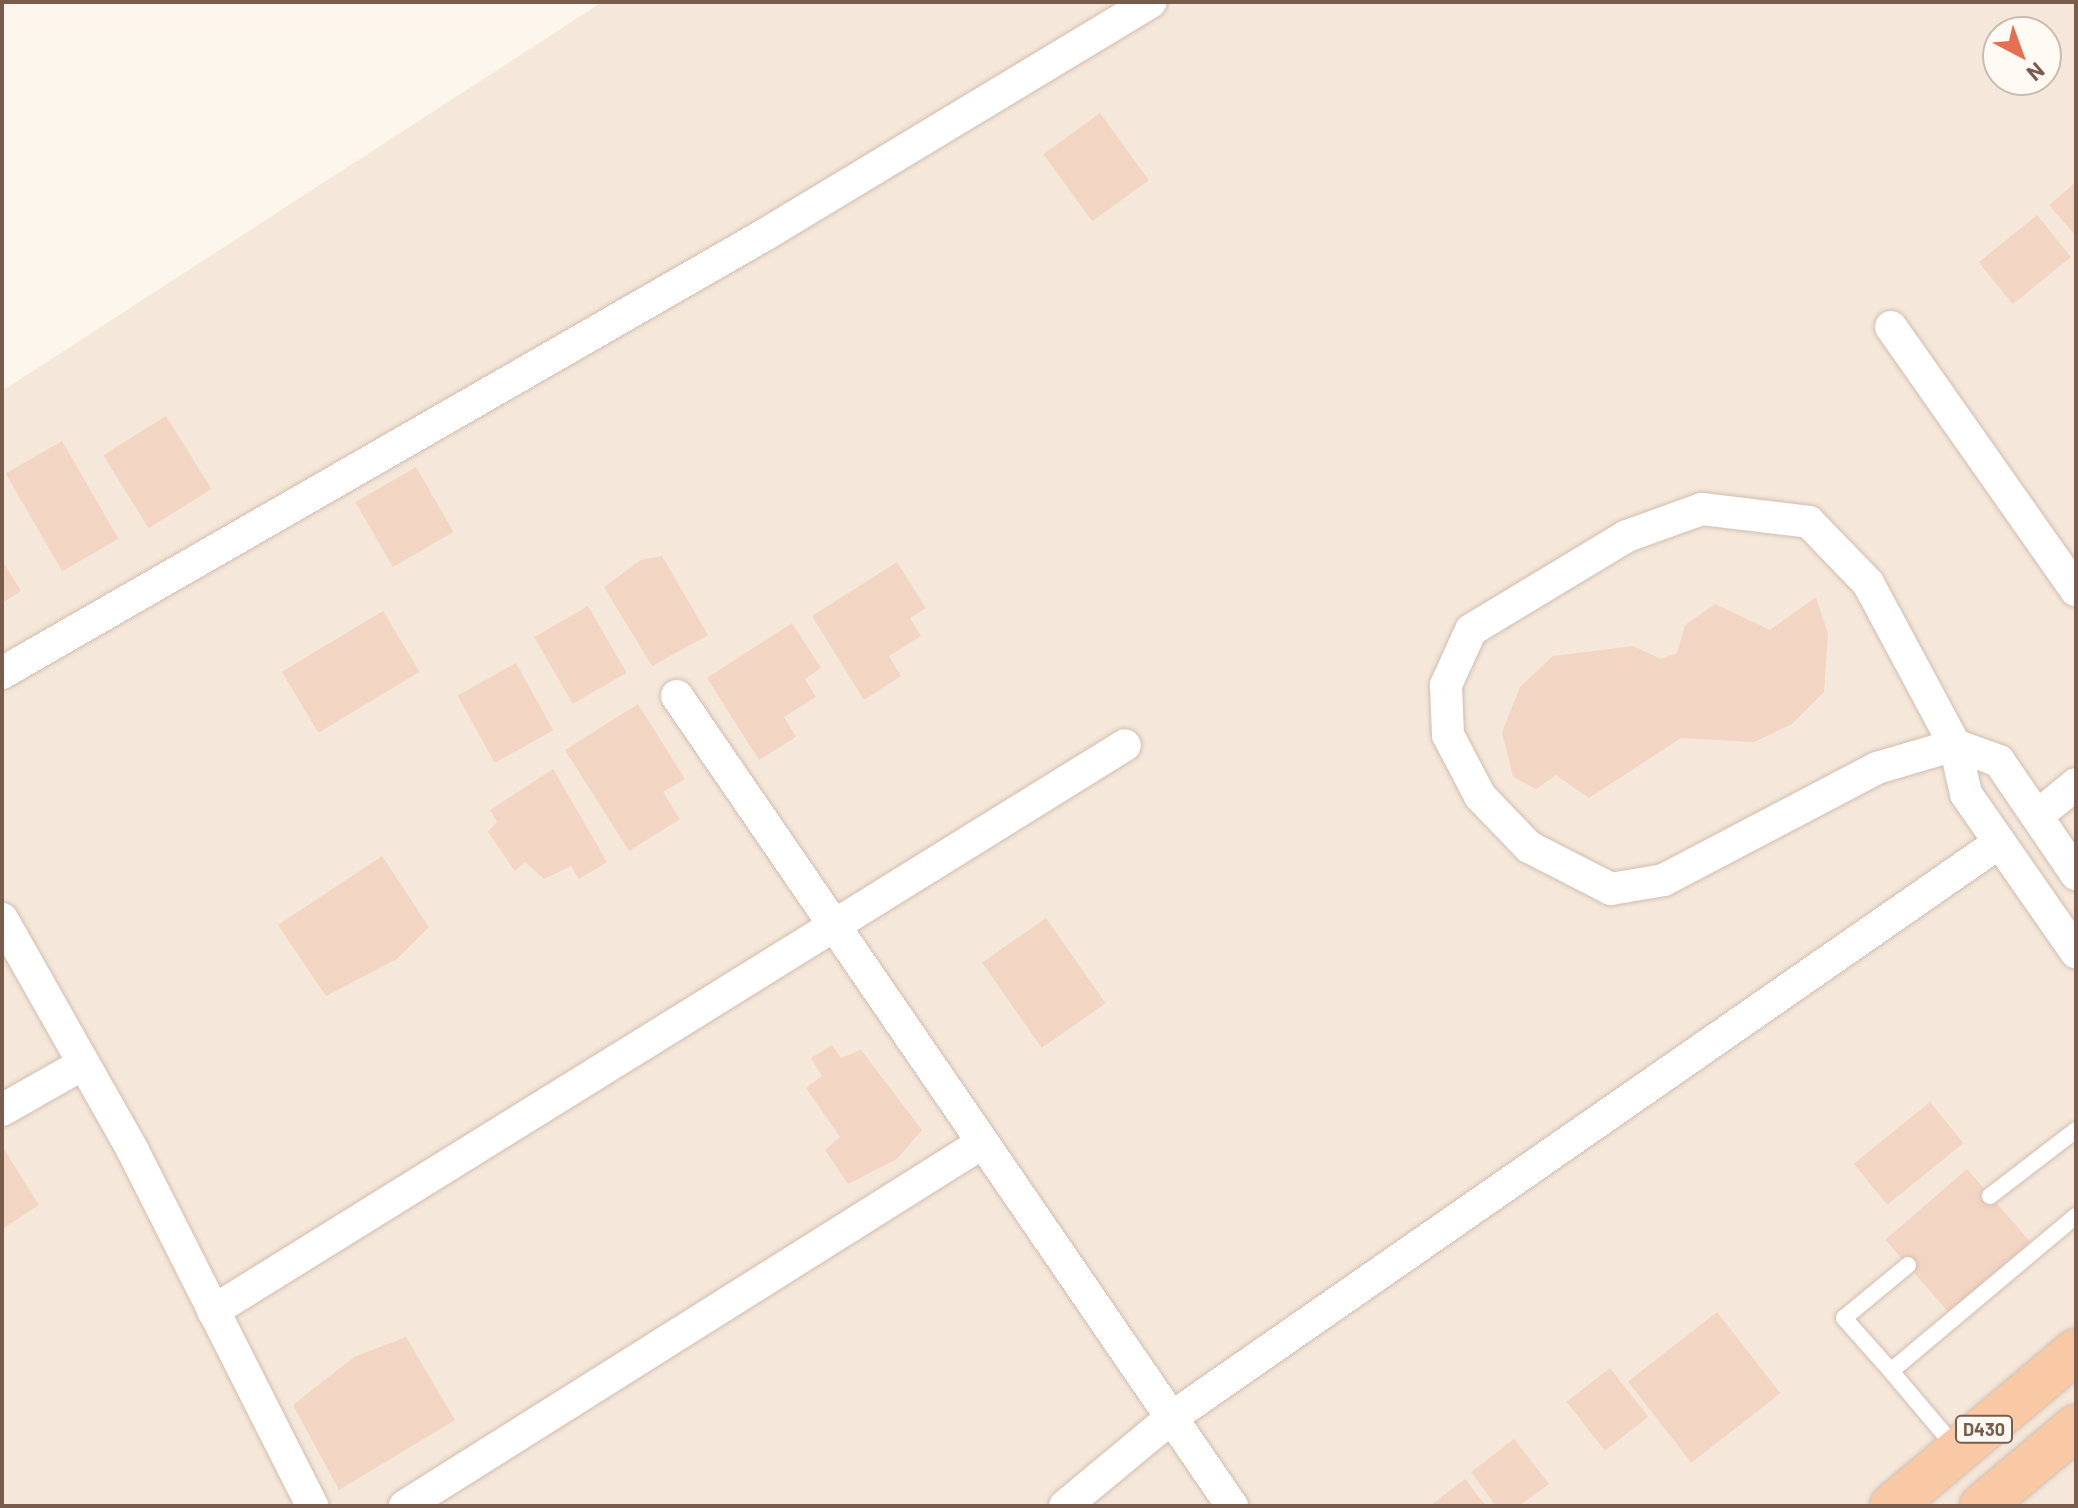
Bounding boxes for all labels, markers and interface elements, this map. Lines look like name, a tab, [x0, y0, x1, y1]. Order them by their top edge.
north arrow	[1982, 16, 2062, 96]
text: N	[2022, 58, 2050, 87]
road number: D430	[1954, 1415, 2014, 1443]

